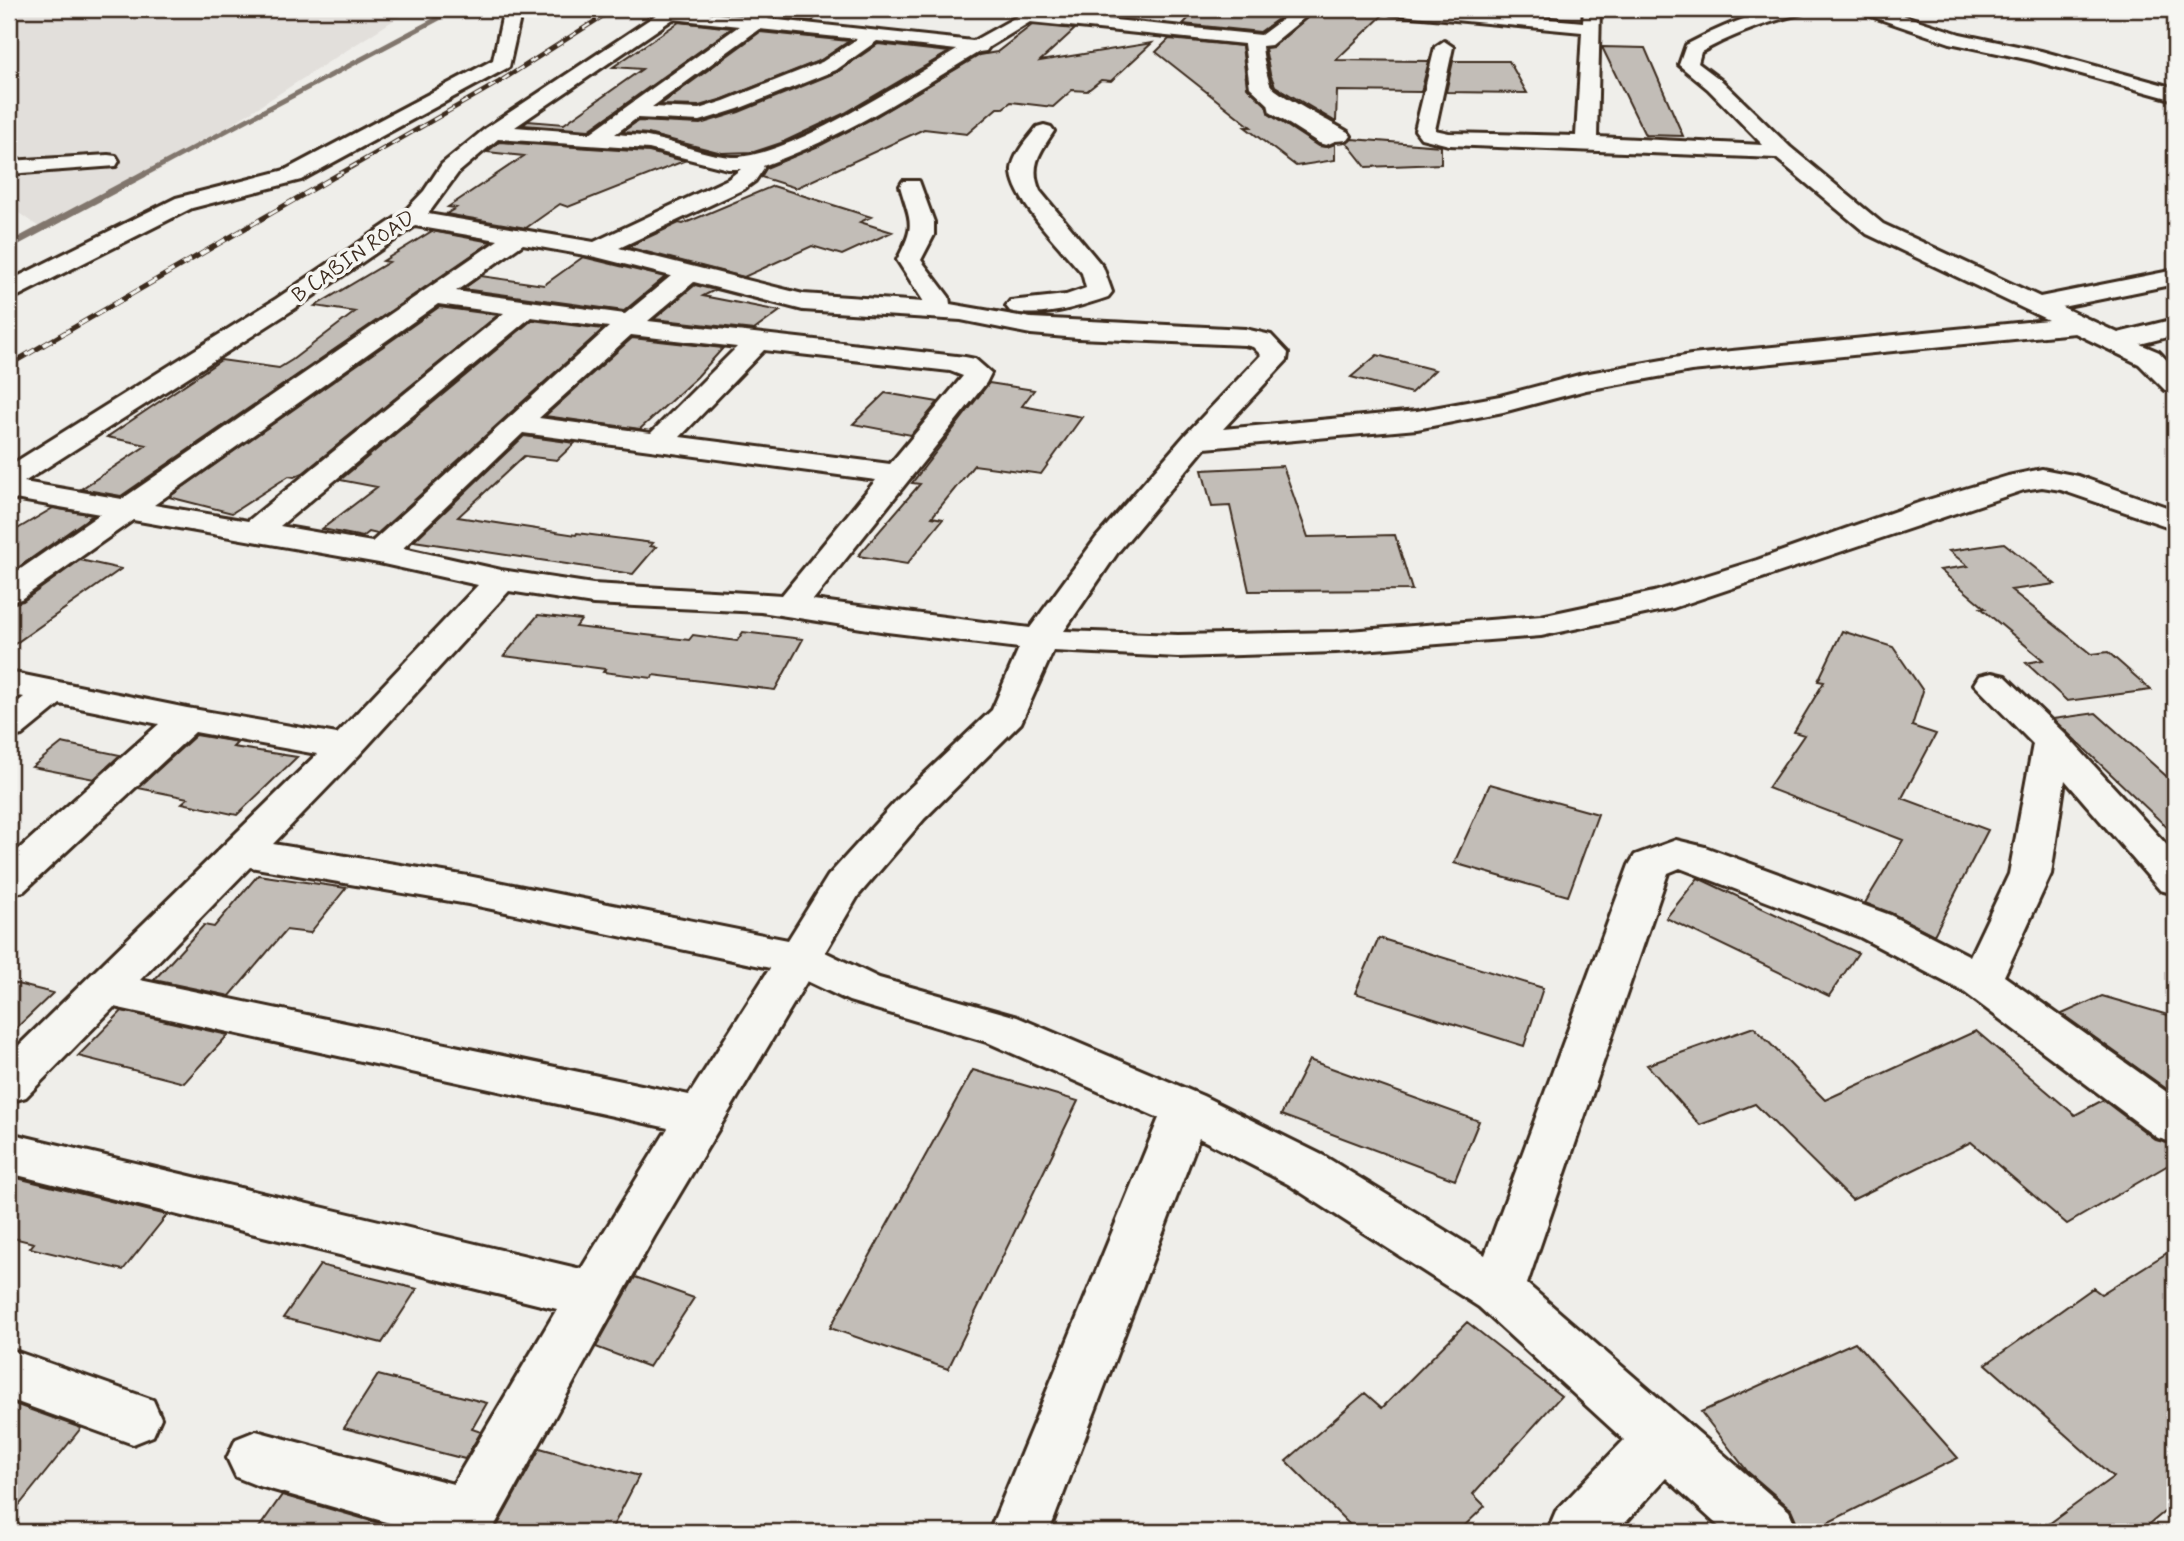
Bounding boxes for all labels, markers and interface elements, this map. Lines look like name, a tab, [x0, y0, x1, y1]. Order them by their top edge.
street label: B CABIN ROAD	[286, 204, 421, 310]

